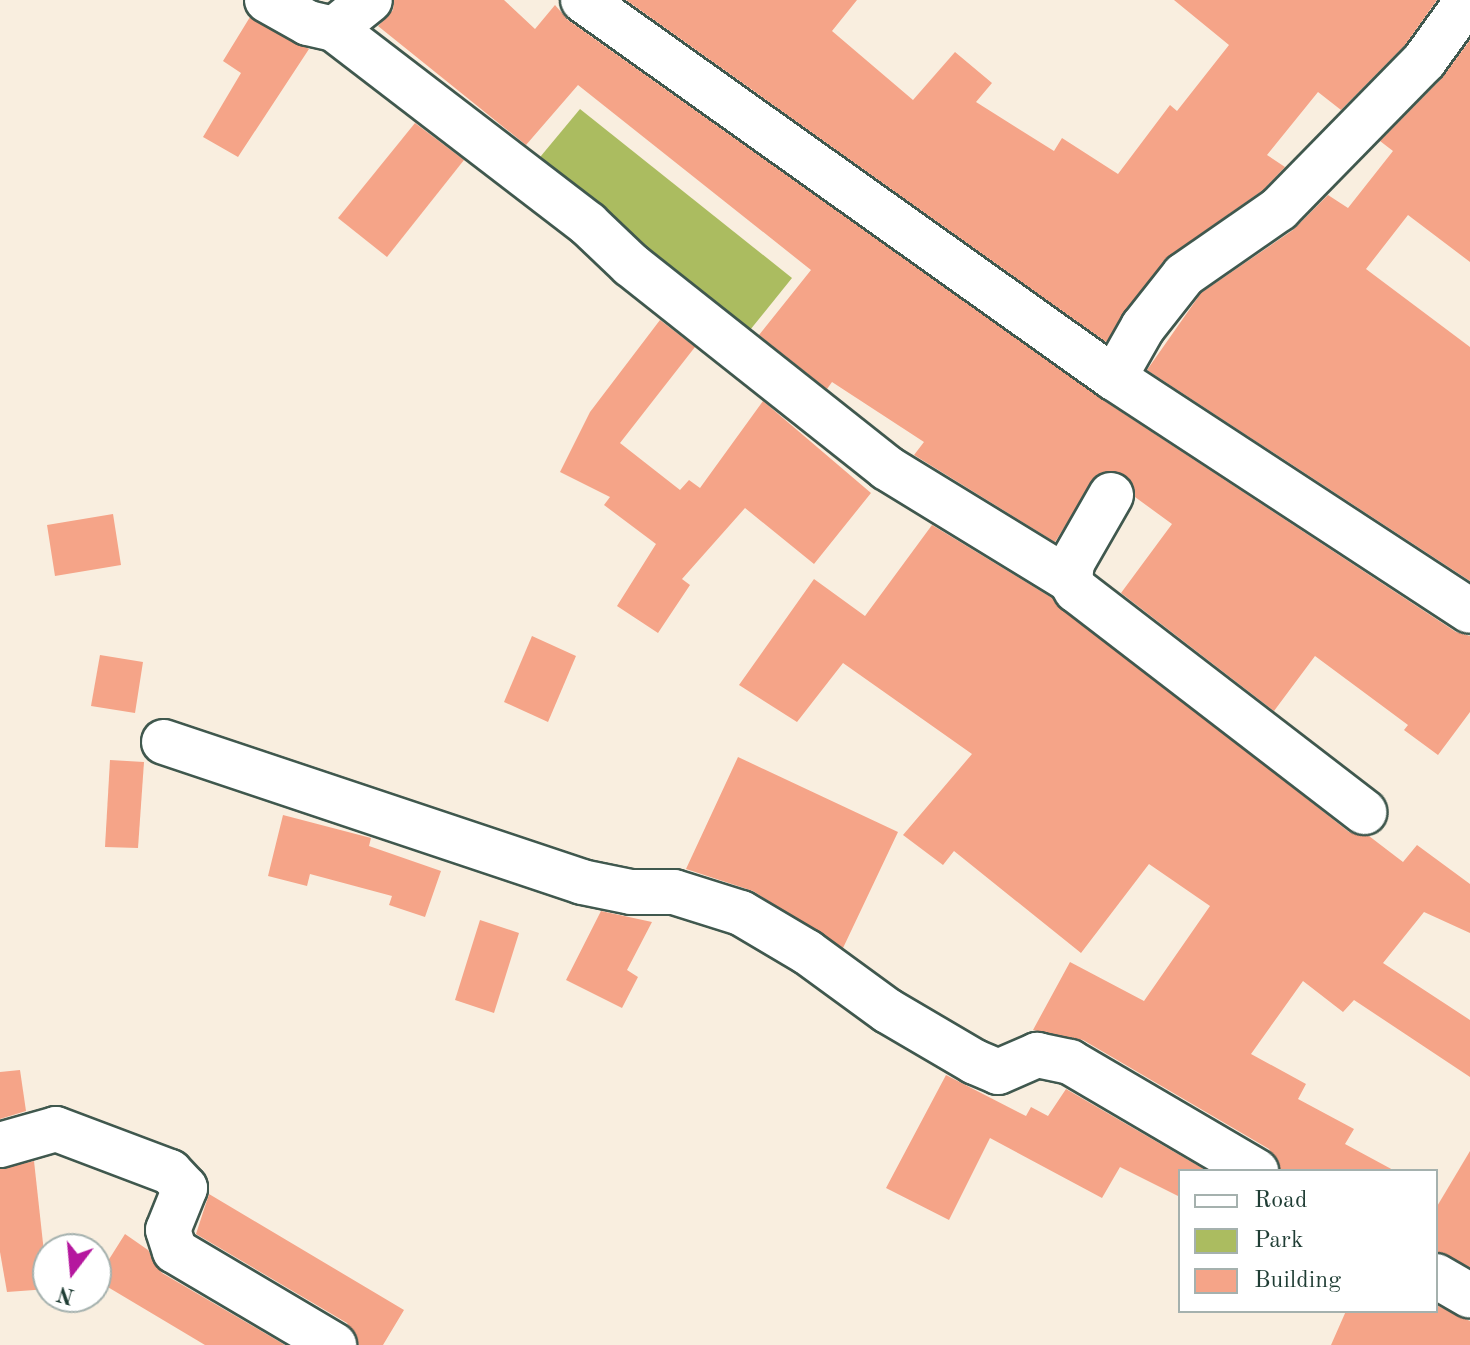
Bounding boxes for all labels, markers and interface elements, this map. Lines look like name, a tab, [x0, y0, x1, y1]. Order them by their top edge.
legend	[1178, 1169, 1438, 1313]
text: Road	[1254, 1189, 1307, 1213]
text: Park	[1254, 1229, 1303, 1253]
north arrow	[32, 1233, 112, 1313]
text: Building	[1254, 1269, 1341, 1293]
text: N	[55, 1281, 77, 1307]

